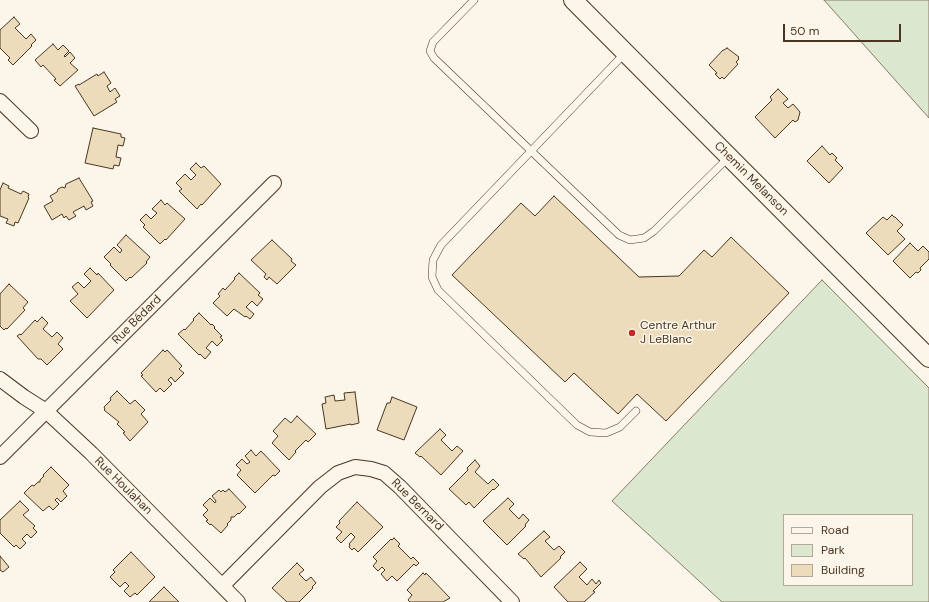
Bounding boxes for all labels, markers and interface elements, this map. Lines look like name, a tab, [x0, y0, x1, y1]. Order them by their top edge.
scale bar	[785, 16, 903, 42]
text: 50 m	[790, 23, 819, 39]
street label: Chemin Melanson	[711, 139, 791, 219]
street label: Rue Bédard	[109, 292, 165, 348]
place label: Centre Arthur J LeBlanc	[640, 319, 717, 347]
marker: Centre Arthur J LeBlanc	[627, 328, 637, 338]
street label: Rue Houlahan	[91, 454, 155, 518]
street label: Rue Bernard	[388, 476, 446, 534]
legend	[783, 514, 913, 586]
text: Road	[821, 522, 849, 538]
text: Park	[821, 542, 845, 558]
text: Building	[821, 562, 865, 578]

